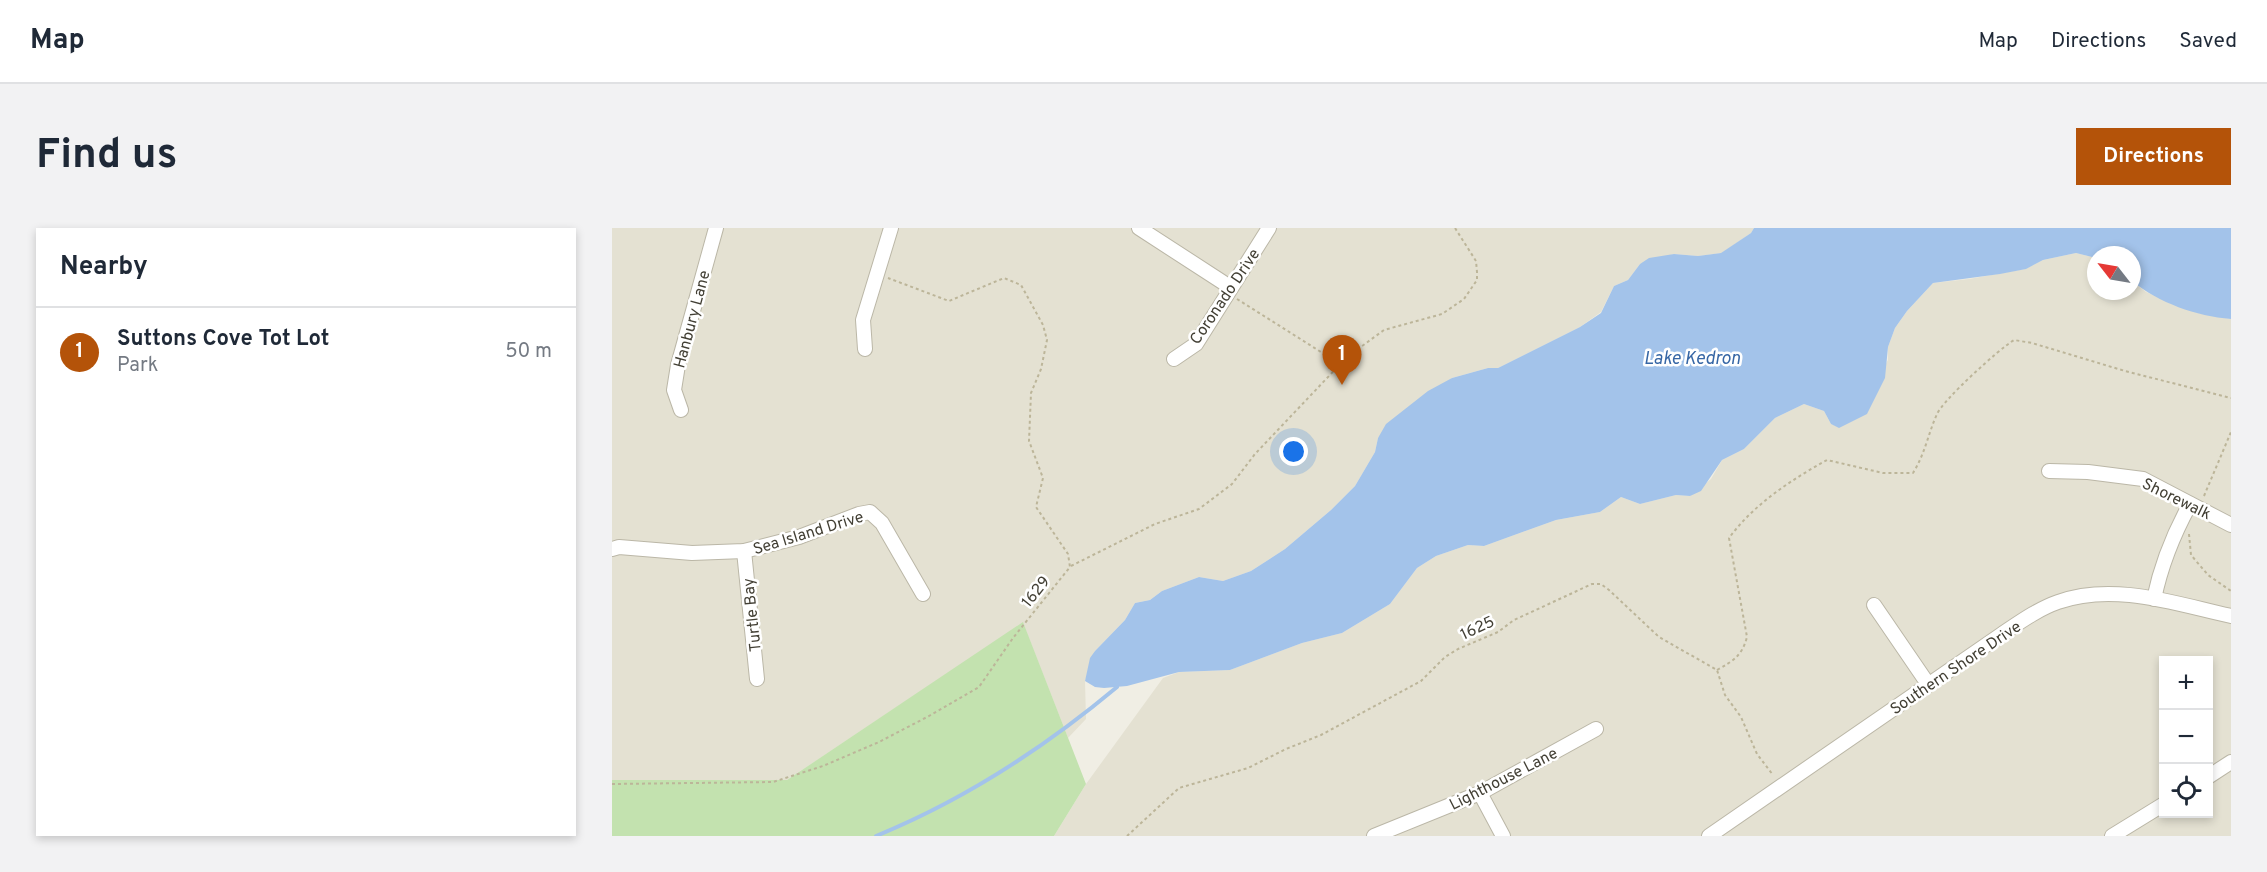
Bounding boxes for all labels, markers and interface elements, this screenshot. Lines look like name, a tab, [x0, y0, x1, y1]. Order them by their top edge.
text: Map	[30, 23, 85, 59]
text: Map	[1978, 28, 2018, 55]
text: Directions	[2051, 28, 2146, 55]
text: Saved	[2179, 28, 2237, 55]
button: Directions	[2076, 128, 2231, 185]
text: Find us	[36, 130, 177, 183]
street label: Coronado Drive	[1186, 245, 1265, 349]
north arrow	[2087, 246, 2141, 300]
text: Nearby	[60, 251, 148, 284]
street label: Hanbury Lane	[670, 268, 716, 371]
text: Suttons Cove Tot Lot	[117, 326, 329, 353]
pin: 1	[1322, 336, 1362, 385]
text: 1	[76, 339, 84, 365]
text: 50 m	[505, 339, 552, 365]
water label: Lake Kedron	[1644, 348, 1740, 371]
text: Park	[117, 353, 158, 379]
your location	[1279, 437, 1308, 466]
street label: Shorewalk	[2138, 475, 2214, 525]
street label: Sea Island Drive	[751, 508, 866, 560]
street label: 1629	[1018, 572, 1055, 612]
street label: Turtle Bay	[739, 577, 767, 653]
street label: 1625	[1458, 612, 1498, 645]
street label: Southern Shore Drive	[1887, 617, 2025, 720]
map controls	[2159, 656, 2213, 818]
button: +	[2159, 656, 2213, 710]
button: −	[2159, 710, 2213, 764]
street label: Lighthouse Lane	[1446, 744, 1561, 816]
button: locate	[2159, 764, 2213, 818]

